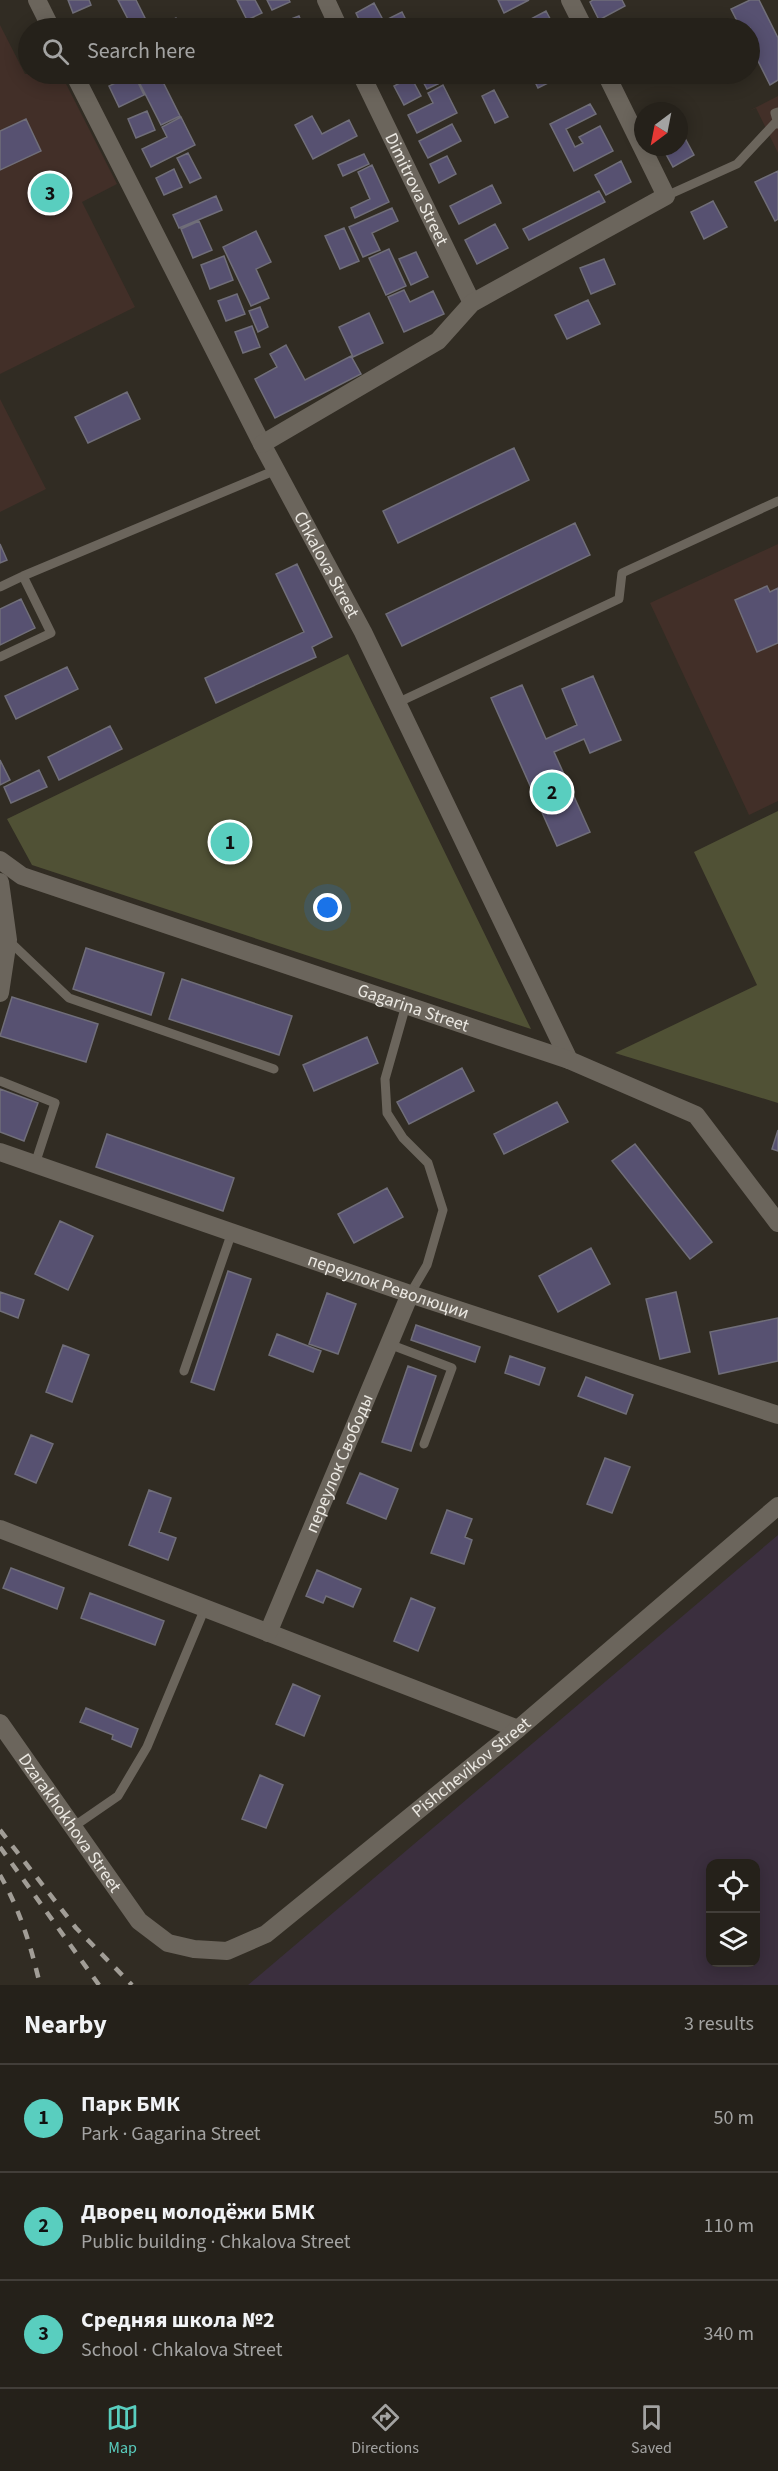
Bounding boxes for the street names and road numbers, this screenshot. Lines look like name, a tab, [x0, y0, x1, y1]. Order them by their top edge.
street label: Dimitrova Street	[378, 129, 454, 250]
street label: Chkalova Street	[287, 507, 365, 623]
street label: Gagarina Street	[354, 978, 472, 1038]
street label: переулок Революции	[304, 1248, 472, 1326]
street label: переулок Свободы	[299, 1390, 380, 1537]
street label: Pishchevikov Street	[406, 1711, 536, 1824]
street label: Dzarakhokhova Street	[12, 1748, 127, 1898]

